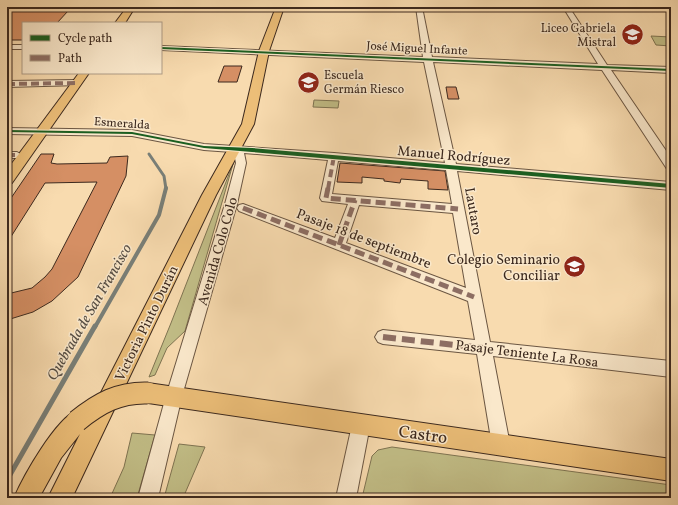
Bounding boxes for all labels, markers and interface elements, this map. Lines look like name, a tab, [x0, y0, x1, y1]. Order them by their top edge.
place label: Liceo Gabriela Mistral	[541, 21, 616, 51]
legend	[22, 22, 162, 74]
school or university icon: Liceo Gabriela Mistral	[619, 22, 645, 48]
text: Cycle path	[58, 31, 113, 47]
street label: José Miguel Infante	[366, 38, 468, 60]
text: Path	[58, 51, 82, 67]
place label: Escuela Germán Riesco	[324, 68, 404, 98]
school or university icon: Escuela Germán Riesco	[296, 69, 322, 95]
street label: Esmeralda	[93, 114, 150, 134]
street label: Manuel Rodríguez	[397, 142, 511, 171]
street label: Lautaro	[459, 186, 486, 237]
street label: Avenida Colo Colo	[194, 195, 243, 308]
street label: Pasaje 18 de septiembre	[293, 205, 434, 274]
water label: Quebrada de San Francisco	[43, 240, 138, 385]
place label: Colegio Seminario Conciliar	[447, 251, 560, 286]
school or university icon: Colegio Seminario Conciliar	[562, 254, 588, 280]
street label: Victoria Pinto Durán	[111, 263, 184, 385]
street label: Pasaje Teniente La Rosa	[454, 336, 599, 373]
street label: Castro	[397, 421, 449, 450]

